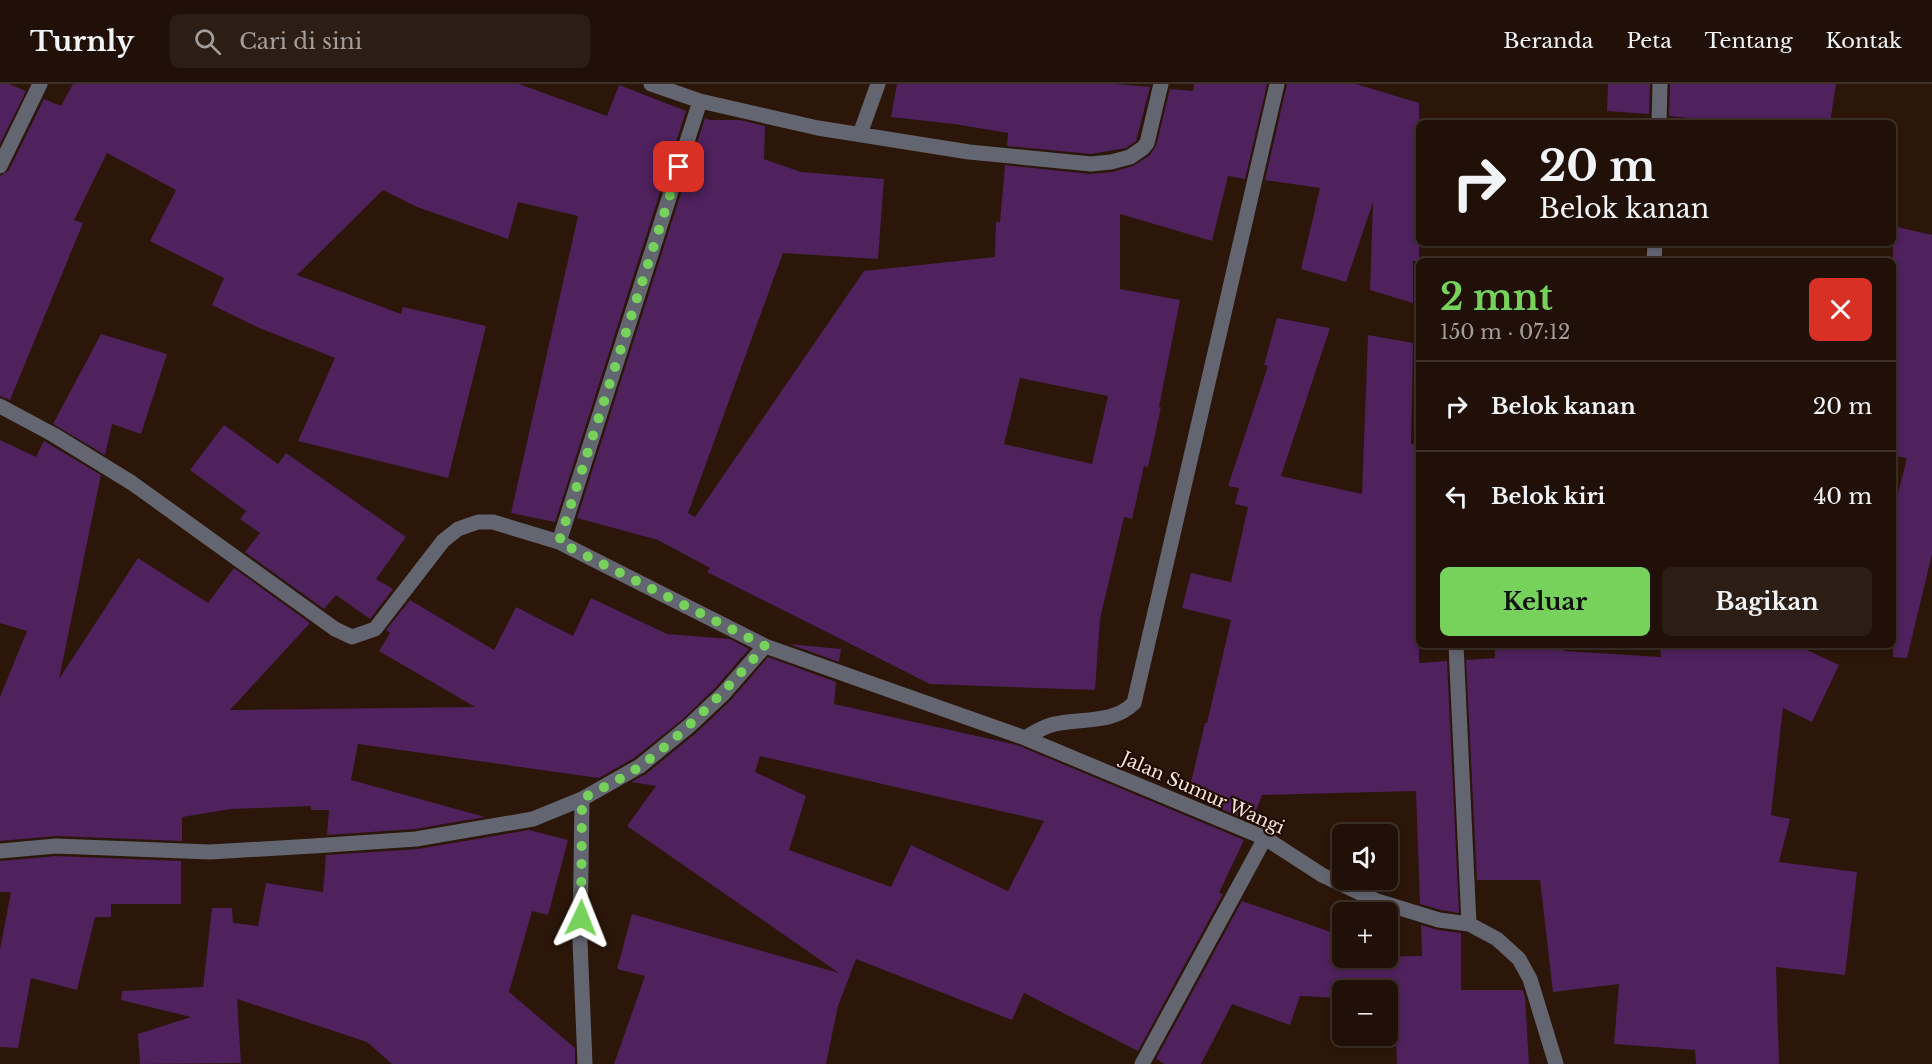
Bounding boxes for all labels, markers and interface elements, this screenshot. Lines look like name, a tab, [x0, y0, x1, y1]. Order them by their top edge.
search box	[170, 14, 590, 68]
text: Turnly	[30, 24, 134, 59]
icon: search	[191, 25, 224, 58]
text: Cari di sini	[239, 28, 362, 55]
text: Beranda	[1503, 28, 1593, 54]
text: Peta	[1626, 28, 1672, 54]
text: Tentang	[1705, 28, 1793, 54]
text: Kontak	[1826, 28, 1902, 54]
text: 20 m	[1539, 140, 1656, 192]
pin	[653, 141, 704, 192]
icon: right	[1440, 144, 1518, 222]
icon: arrive	[662, 150, 695, 183]
text: Belok kanan	[1539, 192, 1709, 225]
text: 2 mnt	[1440, 275, 1553, 320]
button: close	[1809, 278, 1872, 341]
text: 150 m · 07:12	[1440, 320, 1570, 344]
icon: right	[1440, 390, 1473, 423]
text: Belok kanan	[1491, 393, 1636, 420]
text: 20 m	[1813, 393, 1872, 420]
icon: left	[1440, 480, 1473, 513]
text: Belok kiri	[1491, 483, 1605, 510]
text: 40 m	[1814, 483, 1872, 510]
button: Keluar	[1440, 567, 1650, 636]
button: Bagikan	[1662, 567, 1872, 636]
street label: Jalan Sumur Wangi	[1116, 746, 1288, 839]
map controls	[1332, 824, 1398, 1046]
button: sound	[1332, 824, 1398, 890]
position arrow	[549, 886, 613, 950]
button: +	[1332, 902, 1398, 968]
button: −	[1332, 980, 1398, 1046]

